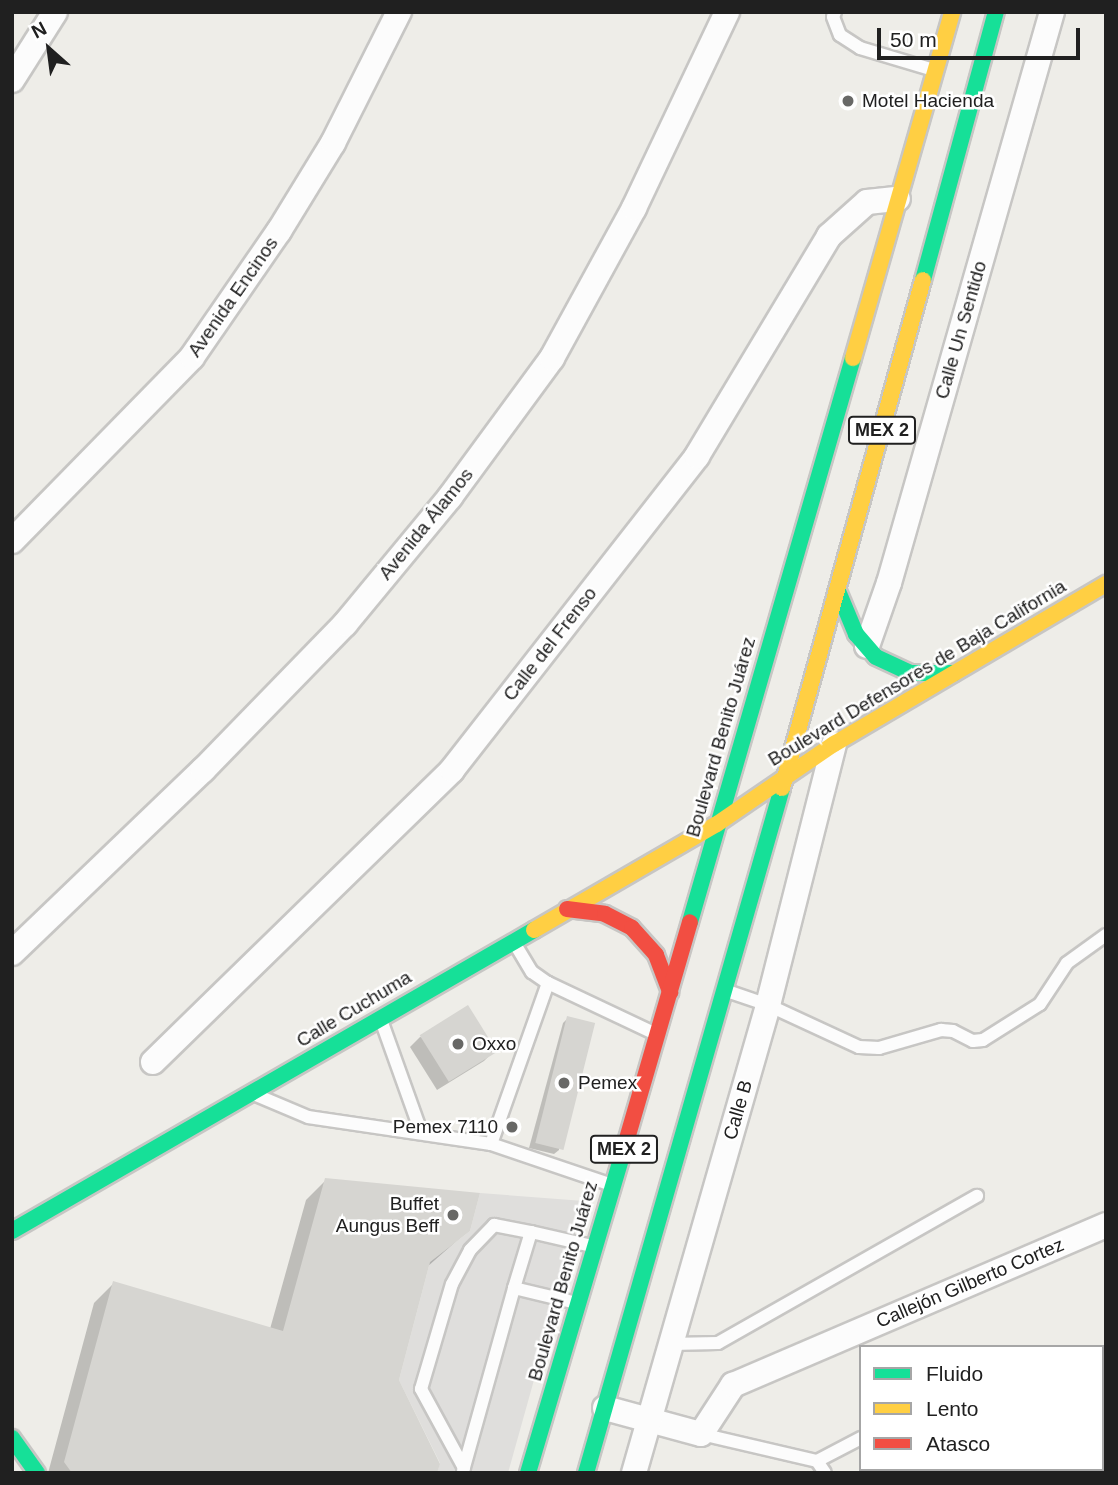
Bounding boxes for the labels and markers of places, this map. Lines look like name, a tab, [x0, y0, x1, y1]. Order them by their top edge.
place label: Motel Hacienda	[862, 90, 994, 112]
marker: Motel Hacienda	[840, 93, 856, 109]
place label: Oxxo	[472, 1033, 516, 1055]
marker: Oxxo	[450, 1036, 466, 1052]
place label: Pemex	[578, 1072, 637, 1094]
marker: Pemex	[556, 1075, 572, 1091]
place label: Pemex 7110	[393, 1116, 498, 1138]
marker: Pemex 7110	[504, 1119, 520, 1135]
place label: Buffet Aungus Beff	[336, 1193, 439, 1237]
marker: Buffet Aungus Beff	[445, 1207, 461, 1223]

